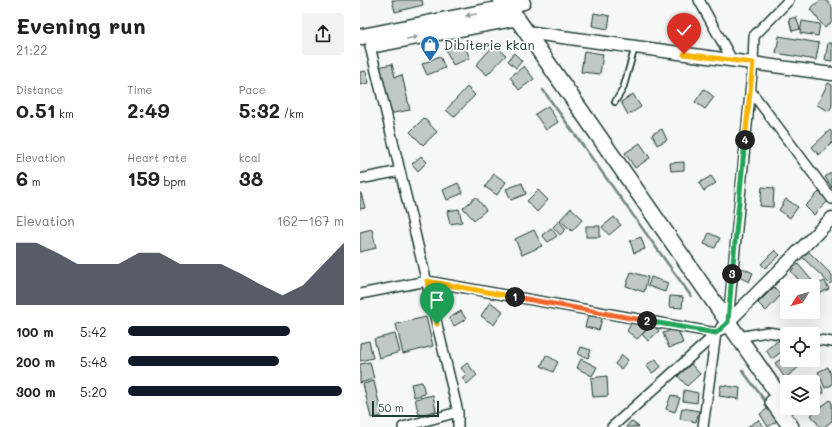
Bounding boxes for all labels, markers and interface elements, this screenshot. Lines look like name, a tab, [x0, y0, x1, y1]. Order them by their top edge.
text: Evening run	[16, 11, 146, 40]
one-way arrow	[464, 12, 477, 18]
button: share	[302, 13, 344, 55]
pin	[667, 13, 701, 54]
icon: check	[673, 19, 695, 41]
one-way arrow	[406, 34, 418, 40]
shop icon: Dibiterie kkan	[419, 34, 441, 62]
place label: Dibiterie kkan	[444, 36, 535, 53]
text: 21:22	[16, 41, 48, 58]
text: Distance	[16, 82, 63, 97]
text: Time	[127, 82, 152, 97]
text: Pace	[239, 82, 266, 97]
text: 0.51	[16, 97, 56, 123]
text: 2:49	[127, 97, 170, 123]
text: 5:32	[239, 97, 280, 123]
text: km	[56, 106, 74, 121]
text: /km	[280, 106, 304, 121]
pin: 4	[735, 130, 755, 150]
text: 4	[742, 132, 748, 147]
text: Elevation	[16, 150, 65, 165]
text: Heart rate	[127, 150, 187, 165]
text: kcal	[239, 150, 261, 165]
text: 6	[16, 165, 28, 191]
text: 159	[127, 165, 160, 191]
text: 38	[239, 165, 263, 191]
text: m	[28, 174, 40, 189]
text: bpm	[160, 174, 186, 189]
text: Elevation	[16, 212, 74, 229]
text: 162–167 m	[277, 212, 344, 229]
pin: 3	[722, 264, 742, 284]
text: 3	[729, 266, 735, 281]
north arrow	[780, 279, 820, 319]
map controls	[780, 279, 820, 415]
pin	[420, 283, 454, 324]
pin: 1	[505, 287, 525, 307]
icon: arrive	[426, 289, 448, 311]
text: 1	[513, 289, 517, 304]
pin: 2	[637, 311, 657, 331]
text: 2	[644, 313, 650, 328]
text: 100 m	[16, 323, 53, 340]
text: 5:42	[80, 323, 106, 340]
button: locate	[780, 327, 820, 367]
text: 200 m	[16, 353, 55, 370]
text: 5:48	[80, 353, 107, 370]
button: layers	[780, 375, 820, 415]
text: 300 m	[16, 383, 56, 400]
text: 5:20	[80, 383, 107, 400]
scale bar	[372, 399, 439, 418]
text: 50 m	[378, 400, 404, 415]

